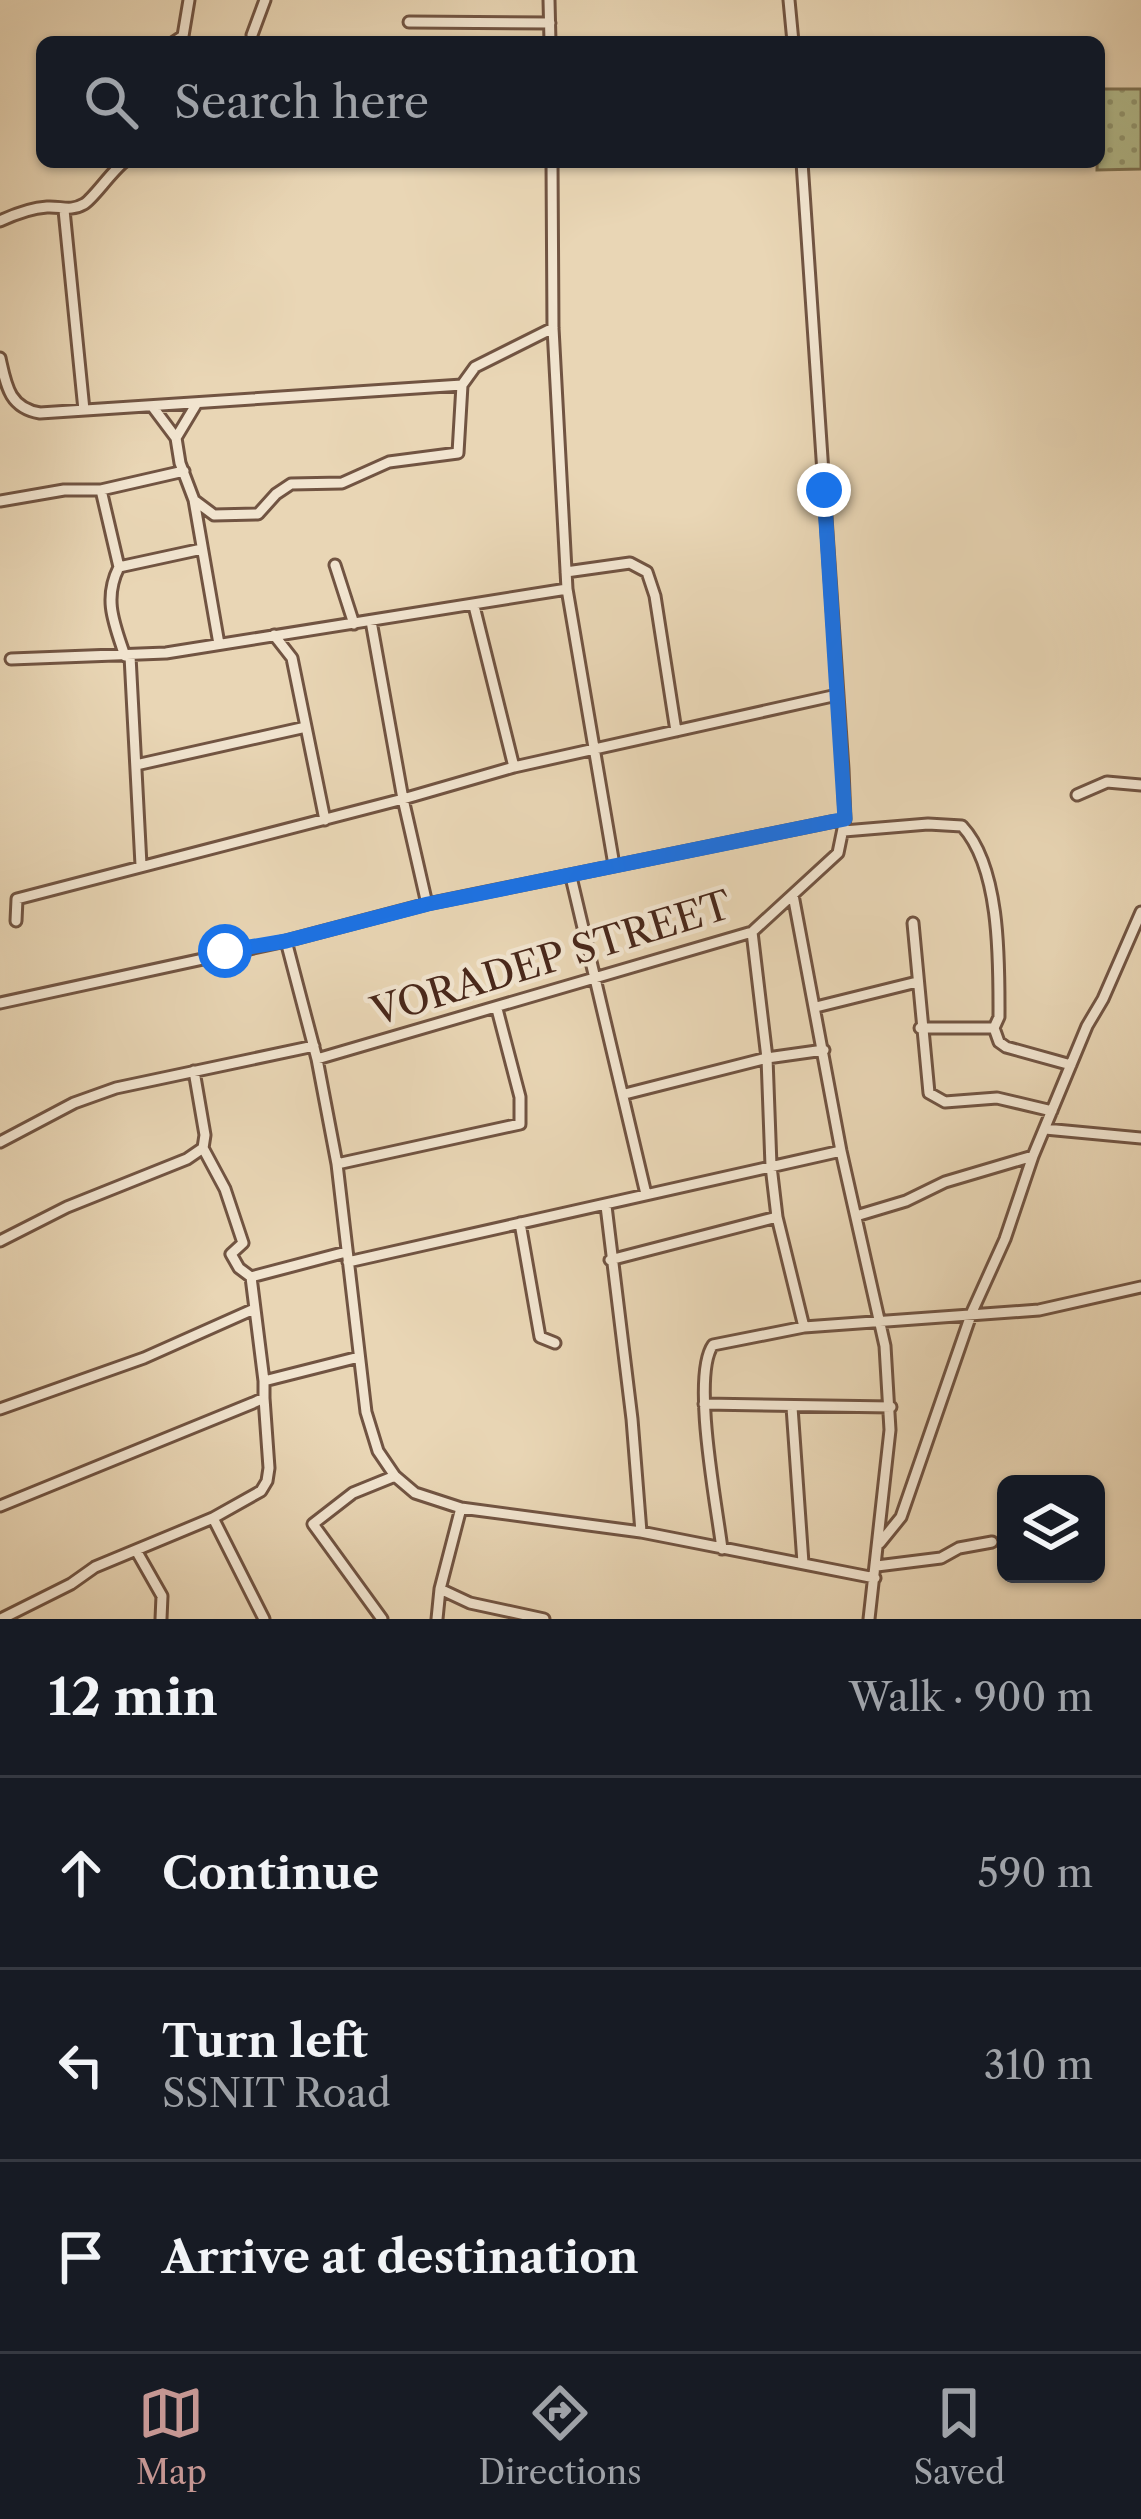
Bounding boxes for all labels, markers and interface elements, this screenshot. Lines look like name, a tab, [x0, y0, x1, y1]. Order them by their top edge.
search box	[36, 36, 1105, 168]
icon: search	[78, 69, 144, 135]
text: Search here	[174, 74, 429, 130]
route end	[797, 463, 851, 517]
street label: VORADEP STREET	[364, 880, 737, 1036]
route start	[198, 924, 252, 978]
map controls	[997, 1475, 1105, 1583]
button: layers	[997, 1475, 1105, 1583]
text: 12 min	[48, 1666, 218, 1728]
text: Walk · 900 m	[849, 1673, 1093, 1721]
icon: ahead	[48, 1840, 114, 1906]
text: Continue	[162, 1845, 379, 1901]
text: 590 m	[978, 1849, 1093, 1897]
text: Turn left	[162, 2013, 368, 2069]
icon: left	[48, 2032, 114, 2098]
text: 310 m	[984, 2041, 1093, 2089]
text: SSNIT Road	[162, 2069, 391, 2117]
icon: arrive	[48, 2224, 114, 2290]
text: Arrive at destination	[162, 2229, 639, 2285]
tab: Map	[136, 2380, 207, 2493]
tab: Directions	[479, 2380, 642, 2493]
tab: Saved	[913, 2380, 1005, 2493]

